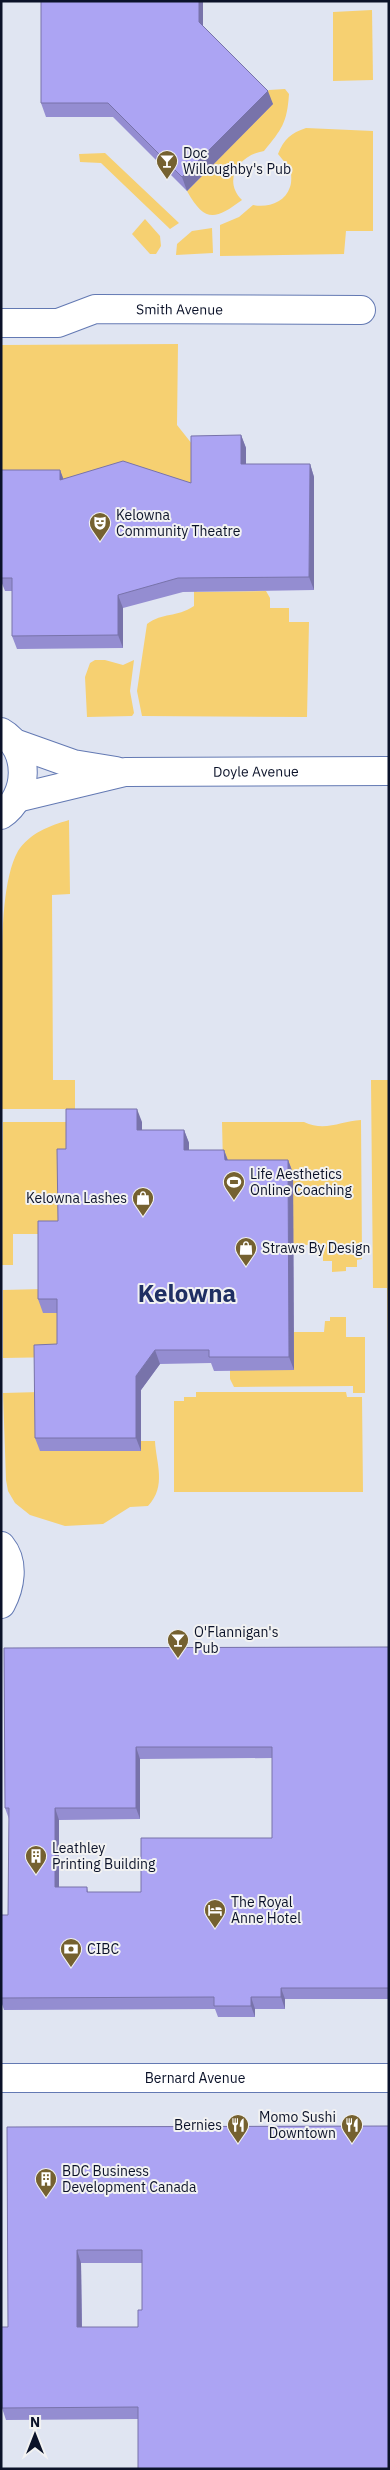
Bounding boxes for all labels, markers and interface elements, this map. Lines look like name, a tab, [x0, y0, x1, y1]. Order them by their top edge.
place label: Doc Willoughby's Pub	[183, 144, 291, 178]
bar icon: Doc Willoughby's Pub	[155, 149, 179, 180]
street label: Smith Avenue	[136, 300, 223, 318]
place label: Kelowna Community Theatre	[116, 506, 241, 540]
theatre icon: Kelowna Community Theatre	[88, 511, 112, 542]
street label: Doyle Avenue	[213, 762, 299, 781]
place label: Life Aesthetics Online Coaching	[250, 1165, 353, 1199]
sports icon: Life Aesthetics Online Coaching	[222, 1170, 246, 1201]
shop icon: Kelowna Lashes	[131, 1186, 155, 1217]
place label: Kelowna Lashes	[26, 1189, 127, 1207]
shop icon: Straws By Design	[234, 1236, 258, 1267]
place label: Straws By Design	[262, 1239, 370, 1257]
district label: Kelowna	[138, 1277, 236, 1309]
place label: O'Flannigan's Pub	[194, 1623, 279, 1657]
bar icon: O'Flannigan's Pub	[166, 1628, 190, 1659]
place label: Leathley Printing Building	[52, 1839, 156, 1873]
building icon: Leathley Printing Building	[24, 1844, 48, 1875]
place label: The Royal Anne Hotel	[231, 1893, 301, 1927]
hotel icon: The Royal Anne Hotel	[203, 1898, 227, 1929]
bank icon: CIBC	[59, 1937, 83, 1968]
place label: CIBC	[87, 1940, 119, 1958]
street label: Bernard Avenue	[145, 2069, 246, 2087]
place label: Momo Sushi Downtown	[259, 2108, 336, 2142]
restaurant icon: Bernies	[226, 2113, 250, 2144]
restaurant icon: Momo Sushi Downtown	[340, 2113, 364, 2144]
place label: Bernies	[174, 2116, 222, 2134]
place label: BDC Business Development Canada	[62, 2162, 197, 2196]
building icon: BDC Business Development Canada	[34, 2167, 58, 2198]
north arrow	[10, 2410, 60, 2460]
text: N	[30, 2413, 40, 2431]

